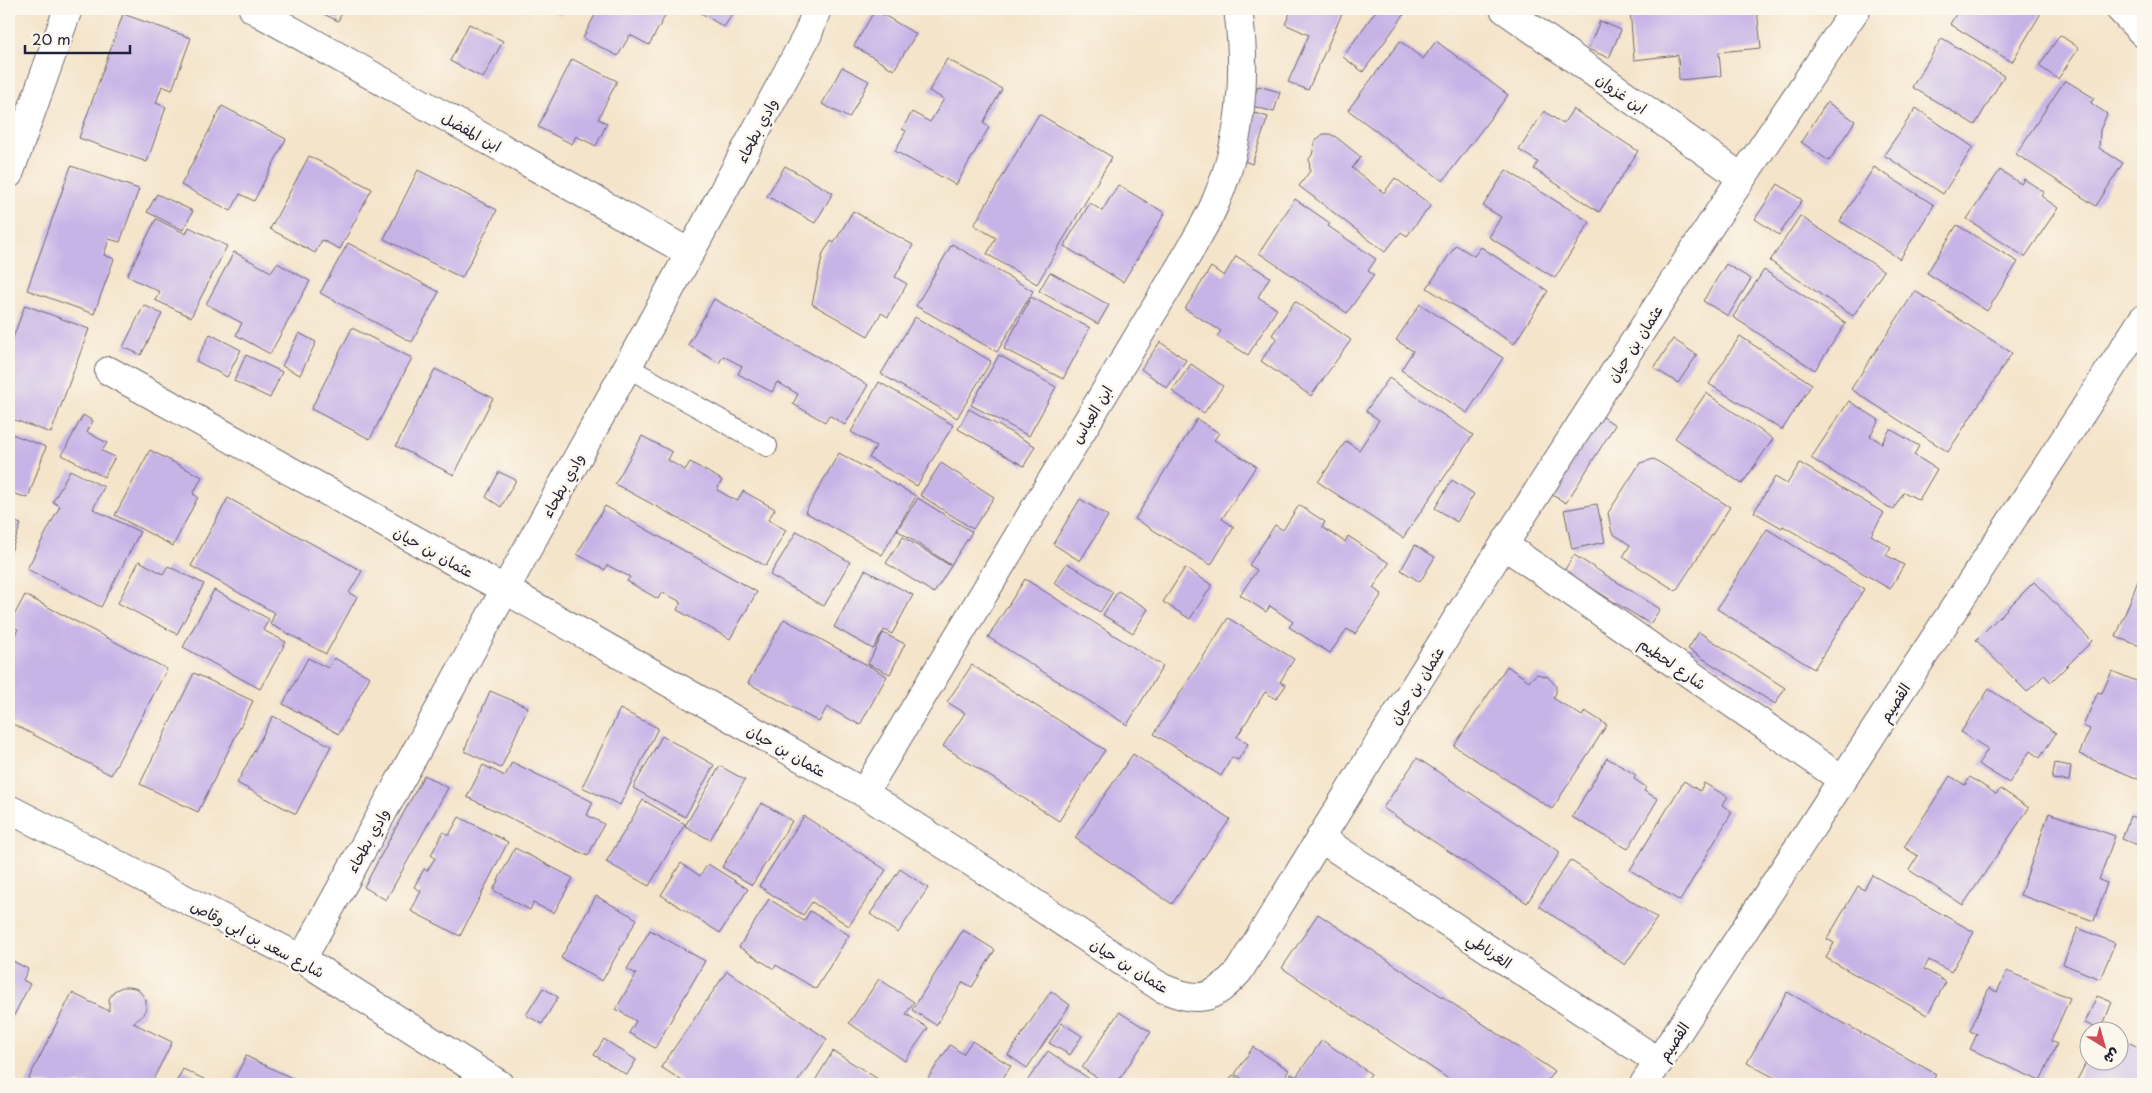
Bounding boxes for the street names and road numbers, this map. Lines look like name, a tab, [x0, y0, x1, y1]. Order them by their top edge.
street label: ابن غزوان	[1592, 67, 1652, 119]
street label: وادي بطحاء	[729, 93, 784, 167]
street label: ابن المفضل	[438, 105, 506, 157]
street label: عثمان بن حيان	[1600, 300, 1668, 386]
street label: ابن العباس	[1065, 380, 1117, 448]
street label: وادي بطحاء	[535, 449, 590, 522]
street label: عثمان بن حيان	[390, 520, 478, 582]
street label: شارع لحطيم	[1634, 631, 1711, 696]
street label: عثمان بن حيان	[1383, 641, 1449, 729]
street label: القصيم	[1873, 678, 1916, 727]
street label: عثمان بن حيان	[743, 718, 831, 782]
street label: وادي بطحاء	[340, 804, 395, 877]
street label: شارع سعد بن ابي وقاص	[186, 893, 329, 986]
street label: الغرناطي	[1461, 927, 1517, 976]
street label: عثمان بن حيان	[1086, 932, 1174, 998]
street label: القصيم	[1652, 1017, 1695, 1066]

